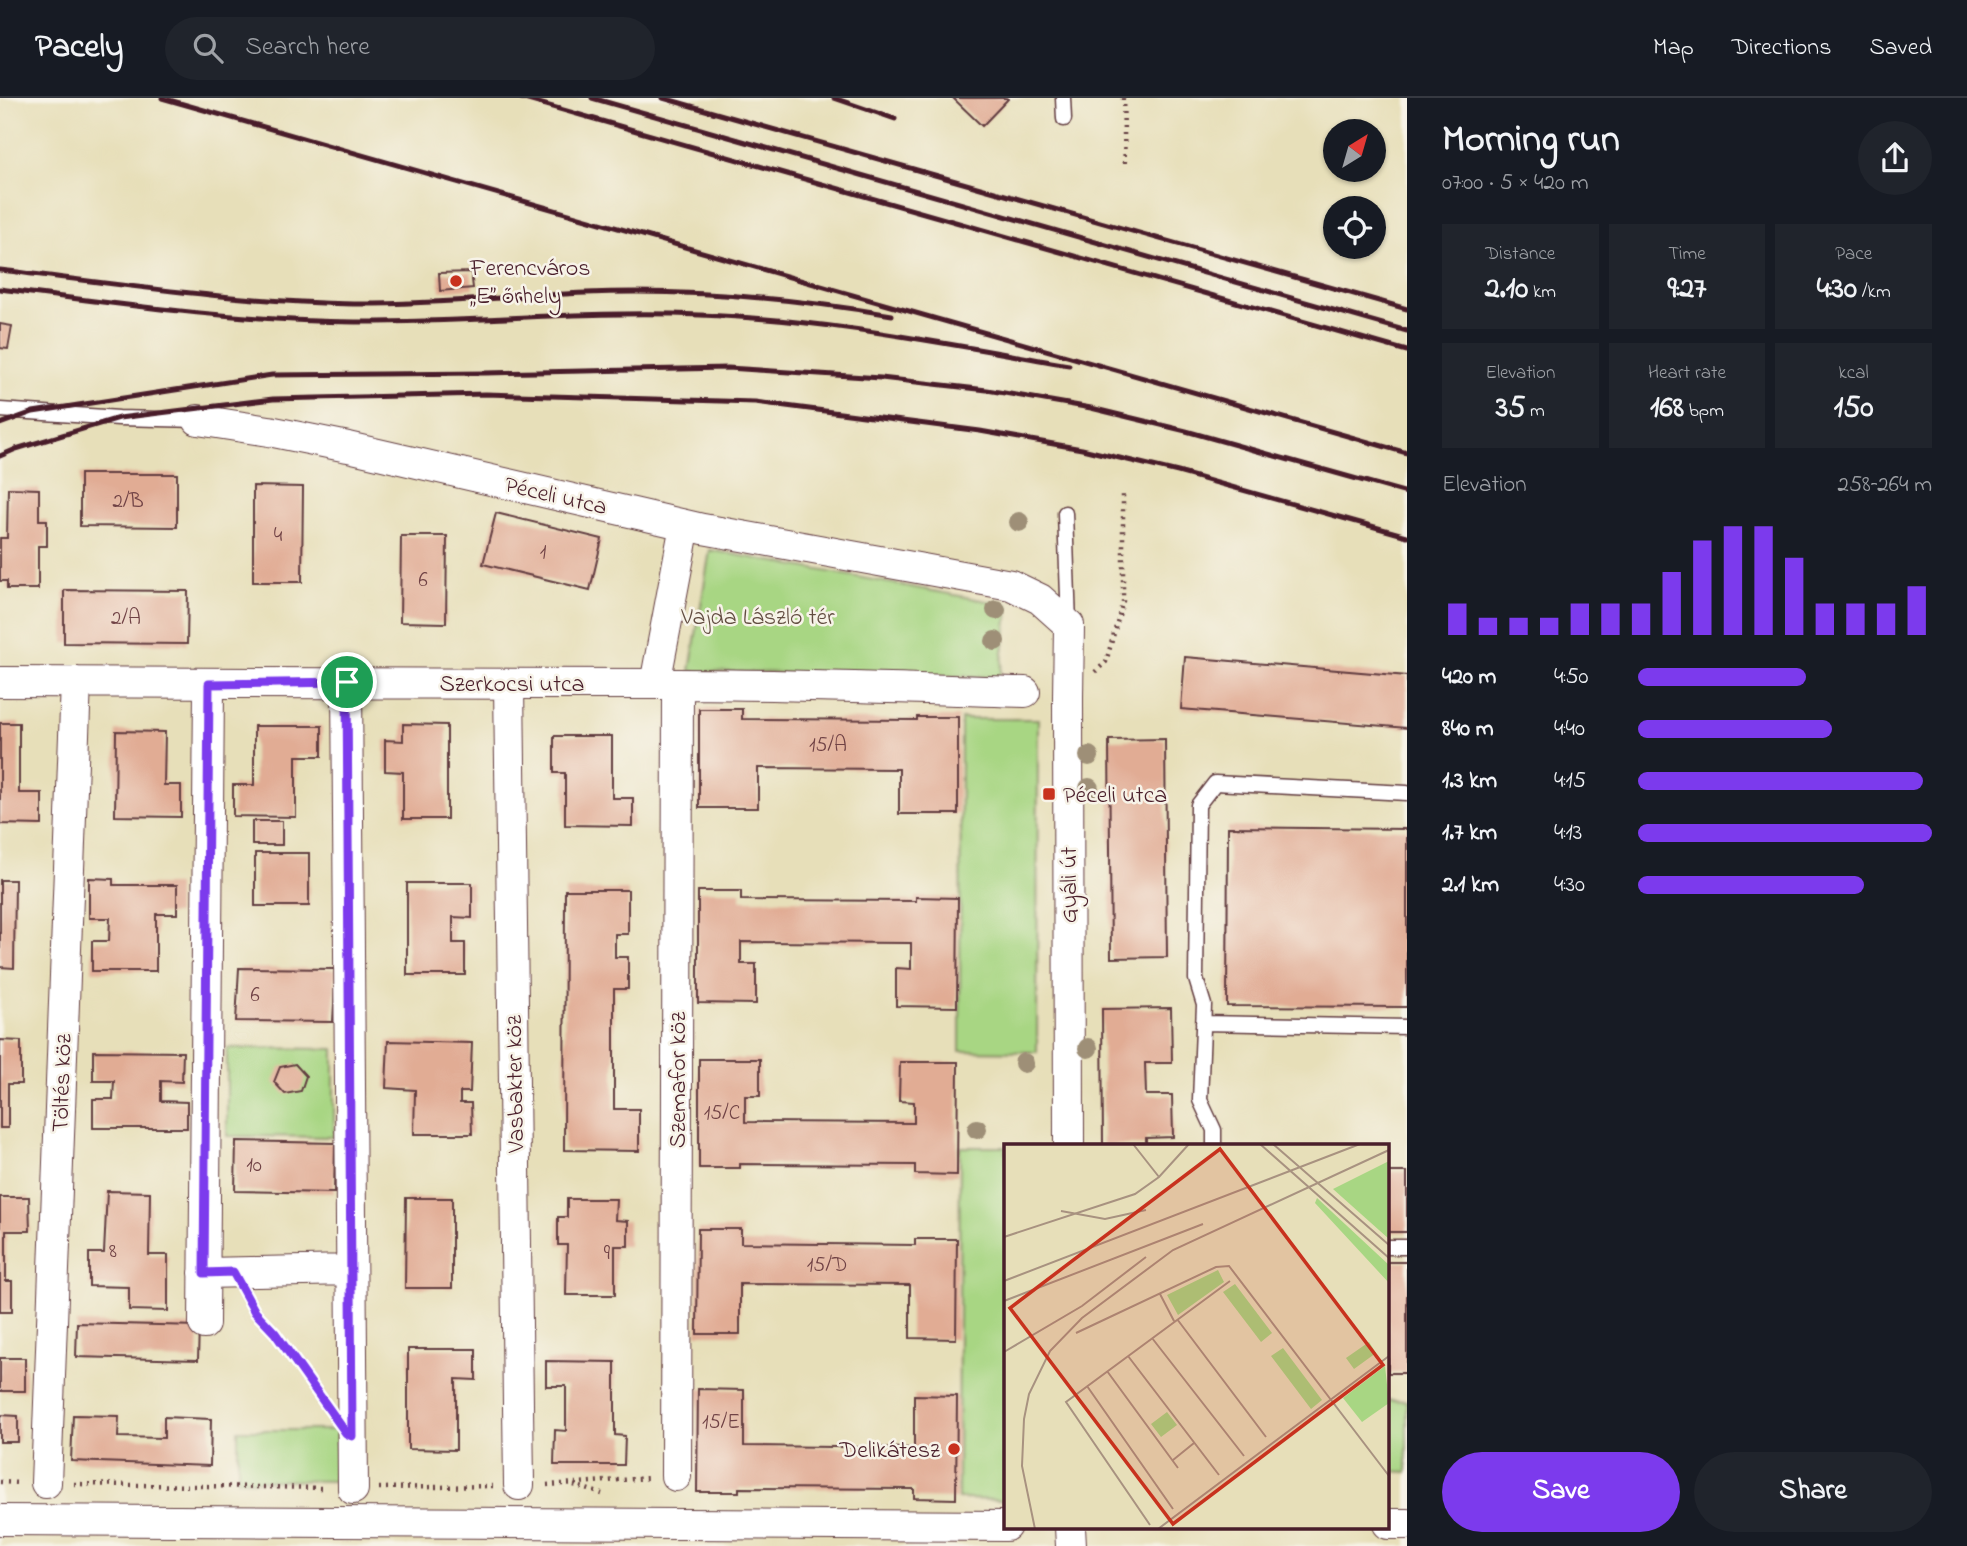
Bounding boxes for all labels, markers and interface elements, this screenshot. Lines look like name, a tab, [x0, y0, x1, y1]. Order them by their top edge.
search box	[165, 17, 655, 80]
text: Pacely	[35, 24, 123, 72]
icon: search	[189, 29, 227, 67]
text: Search here	[245, 29, 370, 67]
text: Map	[1653, 31, 1694, 66]
text: Directions	[1732, 31, 1831, 66]
text: Saved	[1869, 31, 1932, 66]
text: Morning run	[1442, 113, 1620, 169]
north arrow	[1323, 119, 1386, 182]
map controls	[1323, 119, 1386, 259]
button: share	[1858, 121, 1932, 195]
text: 07:00 · 5 × 420 m	[1442, 167, 1589, 200]
button: locate	[1323, 196, 1386, 259]
text: Distance	[1485, 241, 1555, 268]
text: Time	[1668, 241, 1706, 268]
text: Pace	[1835, 241, 1872, 268]
place label: Ferencváros „E” őrhely	[469, 252, 591, 316]
text: 2.10	[1485, 268, 1528, 312]
text: 9:27	[1668, 268, 1706, 312]
text: 4:30	[1817, 268, 1857, 312]
marker: Ferencváros „E” őrhely	[448, 273, 464, 289]
text: km	[1528, 279, 1556, 306]
text: /km	[1857, 279, 1891, 306]
text: Elevation	[1485, 360, 1555, 387]
text: Heart rate	[1648, 360, 1726, 387]
text: kcal	[1839, 360, 1869, 387]
text: 35	[1496, 387, 1525, 431]
text: 168	[1650, 387, 1684, 431]
text: 150	[1834, 387, 1874, 431]
text: m	[1525, 398, 1545, 425]
text: bpm	[1684, 398, 1724, 425]
street label: Péceli utca	[501, 469, 610, 526]
text: Elevation	[1442, 469, 1527, 502]
text: 258–264 m	[1838, 469, 1932, 502]
house number: 2/B	[112, 487, 144, 517]
house number: 4	[274, 521, 283, 551]
house number: 1	[540, 538, 547, 568]
house number: 6	[418, 566, 428, 596]
park label: Vajda László tér	[680, 601, 835, 636]
house number: 2/A	[111, 604, 141, 634]
pin	[317, 652, 377, 712]
text: 420 m	[1442, 661, 1496, 694]
text: 4:50	[1554, 661, 1589, 694]
icon: arrive	[328, 663, 366, 701]
street label: Szerkocsi utca	[439, 668, 585, 703]
text: 840 m	[1442, 713, 1494, 746]
text: 4:40	[1554, 713, 1585, 746]
house number: 15/A	[809, 731, 847, 761]
text: 1.3 km	[1442, 765, 1497, 798]
text: 4:15	[1554, 765, 1586, 798]
place label: Péceli utca	[1063, 779, 1167, 814]
marker: Péceli utca	[1041, 786, 1057, 802]
text: 1.7 km	[1442, 817, 1497, 850]
text: 4:13	[1554, 817, 1582, 850]
street label: Gyáli út	[1053, 847, 1089, 923]
text: 2.1 km	[1442, 869, 1499, 902]
text: 4:30	[1554, 869, 1585, 902]
house number: 6	[250, 981, 260, 1011]
street label: Szemafor köz	[662, 1011, 697, 1148]
street label: Vasbakter köz	[498, 1014, 535, 1154]
street label: Töltés köz	[44, 1032, 83, 1133]
house number: 15/C	[704, 1099, 740, 1129]
inset map	[1004, 1144, 1390, 1528]
house number: 10	[246, 1151, 262, 1181]
house number: 8	[109, 1237, 117, 1267]
house number: 9	[604, 1239, 611, 1269]
house number: 15/D	[807, 1251, 847, 1281]
house number: 15/E	[702, 1408, 740, 1438]
place label: Delikátesz	[839, 1434, 941, 1469]
marker: Delikátesz	[946, 1441, 962, 1457]
button: Save	[1442, 1452, 1680, 1532]
button: Share	[1694, 1452, 1932, 1532]

